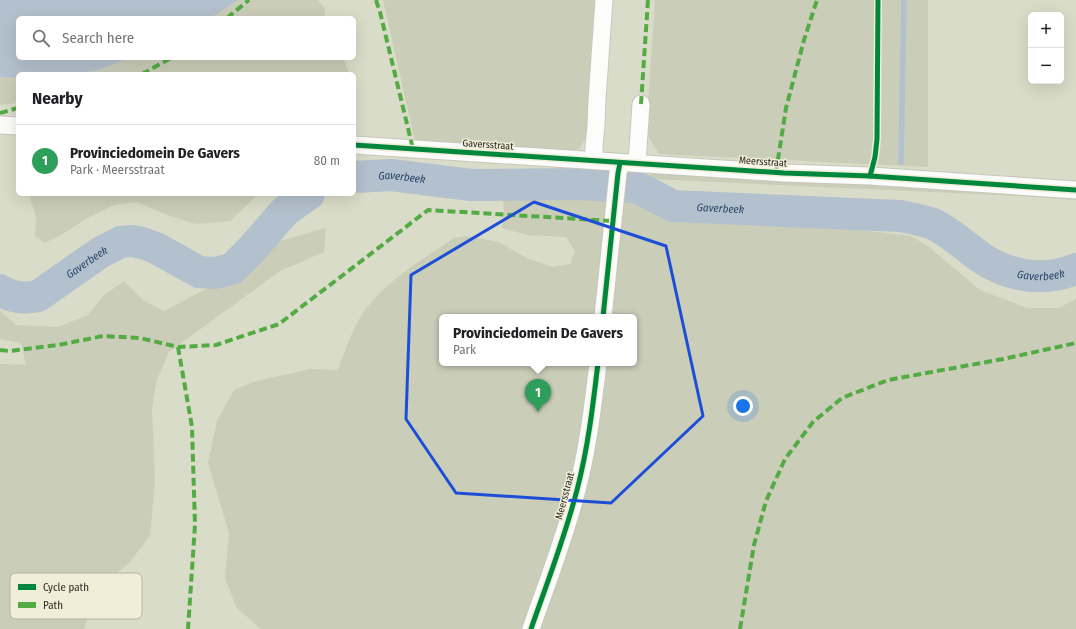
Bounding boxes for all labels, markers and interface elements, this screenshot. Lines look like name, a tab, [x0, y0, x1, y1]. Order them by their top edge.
map controls	[1028, 12, 1064, 84]
button: +	[1028, 12, 1064, 48]
search box	[16, 16, 356, 60]
icon: search	[30, 27, 52, 49]
text: Search here	[62, 29, 134, 47]
button: −	[1028, 48, 1064, 84]
text: Nearby	[32, 88, 83, 109]
street label: Gaversstraat	[462, 137, 515, 153]
text: Provinciedomein De Gavers	[70, 144, 240, 162]
text: 1	[42, 153, 48, 168]
text: 80 m	[314, 153, 340, 168]
street label: Meersstraat	[739, 154, 788, 170]
text: Park · Meersstraat	[70, 162, 165, 177]
water label: Gaverbeek	[378, 168, 427, 186]
water label: Gaverbeek	[696, 201, 745, 216]
water label: Gaverbeek	[64, 243, 110, 281]
water label: Gaverbeek	[1016, 267, 1066, 283]
popup	[439, 314, 637, 366]
text: Provinciedomein De Gavers	[453, 324, 623, 342]
text: Park	[453, 342, 476, 357]
pin: 1	[525, 379, 551, 412]
your location	[733, 396, 753, 416]
street label: Meersstraat	[553, 470, 577, 521]
legend	[10, 573, 142, 619]
text: Cycle path	[43, 581, 89, 594]
text: Path	[43, 599, 63, 612]

